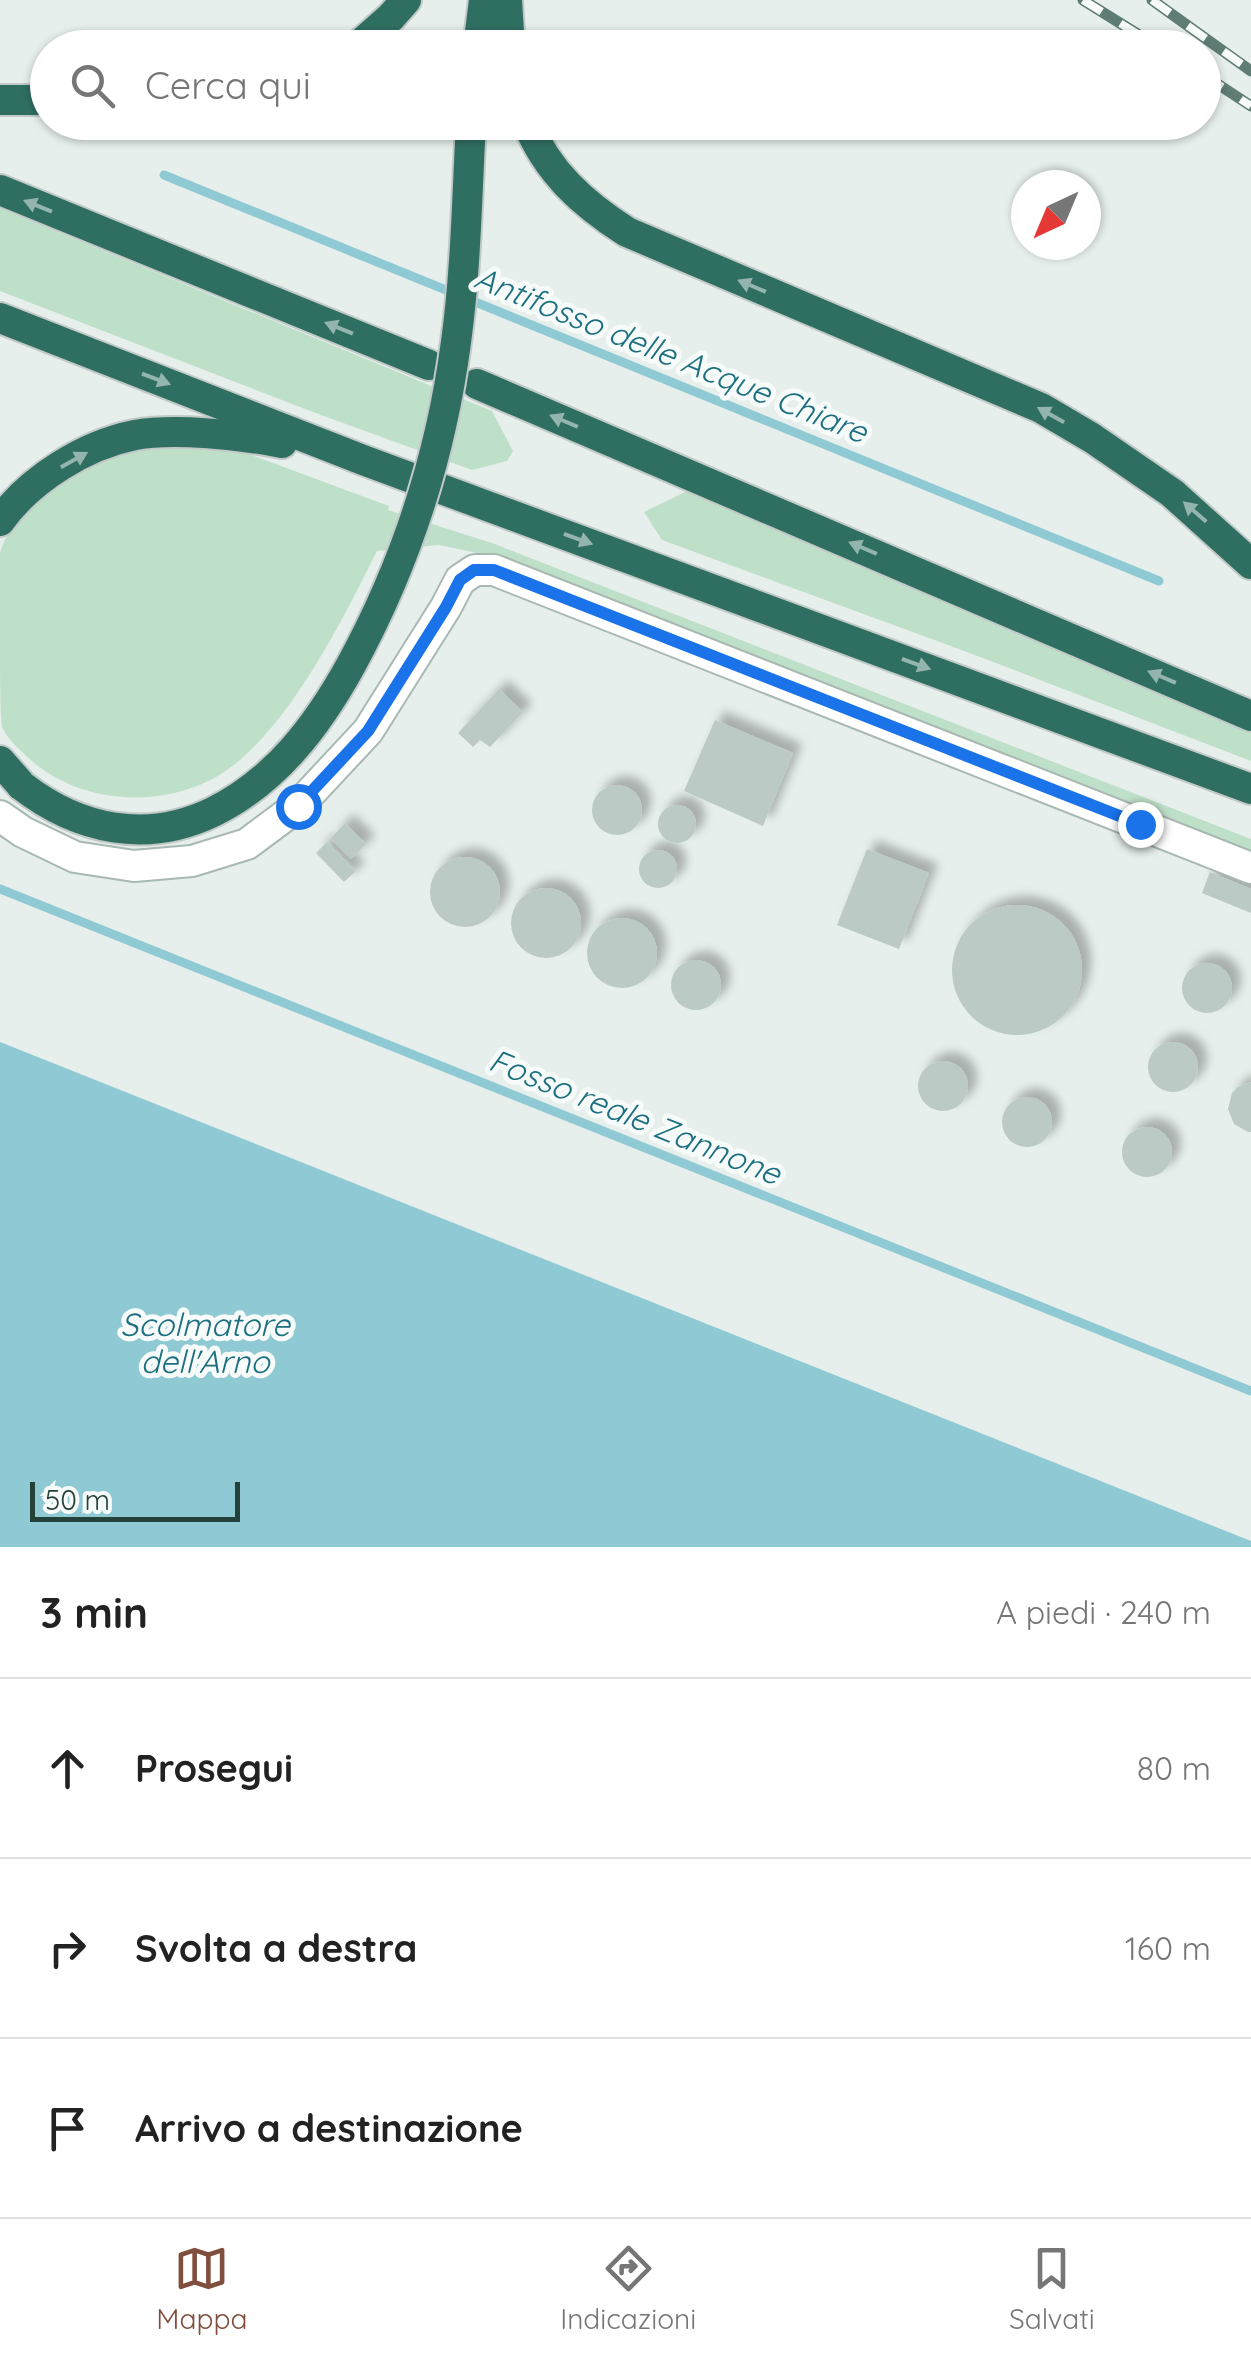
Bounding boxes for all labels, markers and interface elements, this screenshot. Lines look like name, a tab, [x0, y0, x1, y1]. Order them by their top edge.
search box	[30, 30, 1221, 140]
icon: search	[65, 58, 120, 113]
text: Cerca qui	[145, 61, 311, 109]
north arrow	[1011, 170, 1101, 260]
one-way arrow	[23, 197, 53, 213]
water label: Antifosso delle Acque Chiare	[469, 257, 875, 452]
one-way arrow	[737, 278, 767, 294]
one-way arrow	[324, 320, 354, 336]
one-way arrow	[141, 372, 171, 388]
one-way arrow	[1037, 406, 1065, 424]
one-way arrow	[549, 413, 579, 429]
one-way arrow	[60, 451, 88, 469]
one-way arrow	[1182, 502, 1207, 524]
one-way arrow	[564, 532, 594, 547]
one-way arrow	[848, 540, 878, 556]
one-way arrow	[901, 657, 931, 672]
one-way arrow	[1147, 669, 1177, 685]
route start	[276, 784, 322, 830]
route end	[1118, 802, 1164, 848]
water label: Fosso reale Zannone	[484, 1039, 789, 1194]
water label: Scolmatore dell'Arno	[120, 1304, 292, 1381]
scale bar	[30, 1477, 240, 1522]
text: 50 m	[45, 1482, 110, 1517]
text: 3 min	[40, 1586, 148, 1639]
text: A piedi · 240 m	[996, 1592, 1211, 1632]
icon: ahead	[40, 1741, 95, 1796]
text: Prosegui	[135, 1744, 293, 1792]
text: 80 m	[1137, 1748, 1211, 1788]
icon: right	[40, 1921, 95, 1976]
text: Svolta a destra	[135, 1924, 417, 1972]
text: 160 m	[1125, 1928, 1211, 1968]
icon: arrive	[40, 2101, 95, 2156]
text: Arrivo a destinazione	[135, 2104, 523, 2152]
tab: Mappa	[156, 2241, 247, 2336]
tab: Indicazioni	[560, 2241, 696, 2336]
tab: Salvati	[1009, 2241, 1095, 2336]

